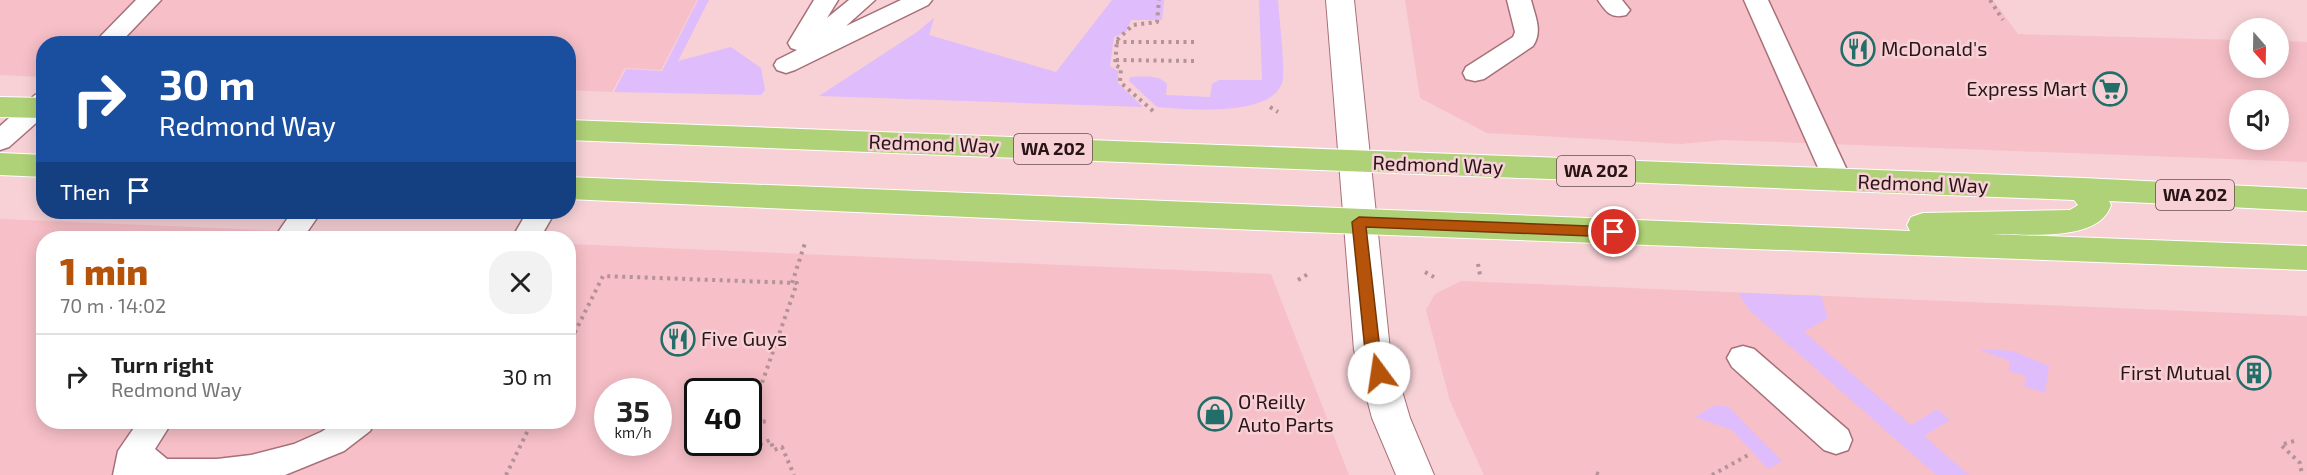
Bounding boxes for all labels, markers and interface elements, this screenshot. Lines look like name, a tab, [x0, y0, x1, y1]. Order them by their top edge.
north arrow	[2229, 18, 2289, 78]
map controls	[2229, 18, 2289, 150]
restaurant icon: McDonald's	[1840, 31, 1876, 67]
place label: McDonald's	[1881, 36, 1987, 60]
text: 30 m	[159, 58, 255, 108]
icon: right	[60, 60, 138, 138]
supermarket icon: Express Mart	[2092, 71, 2128, 107]
place label: Express Mart	[1966, 76, 2087, 100]
button: sound	[2229, 90, 2289, 150]
text: Redmond Way	[159, 109, 336, 141]
street label: Redmond Way	[868, 129, 1000, 157]
road number: WA 202	[1014, 134, 1092, 164]
street label: Redmond Way	[1372, 150, 1504, 178]
road number: WA 202	[1557, 156, 1635, 186]
street label: Redmond Way	[1857, 169, 1989, 197]
icon: arrive	[122, 174, 155, 207]
text: Then	[60, 178, 110, 204]
road number: WA 202	[2156, 180, 2234, 210]
pin	[1588, 206, 1639, 257]
icon: arrive	[1597, 215, 1630, 248]
text: 1 min	[60, 249, 148, 292]
button: close	[489, 251, 552, 314]
text: 70 m · 14:02	[60, 293, 166, 317]
restaurant icon: Five Guys	[660, 321, 696, 357]
place label: Five Guys	[701, 326, 787, 350]
position arrow	[1347, 341, 1411, 405]
text: Turn right	[111, 351, 213, 377]
building icon: First Mutual	[2236, 355, 2272, 391]
icon: right	[60, 360, 93, 393]
place label: First Mutual	[2120, 360, 2231, 384]
text: 30 m	[502, 363, 552, 389]
text: Redmond Way	[111, 377, 242, 401]
speed limit sign: 40	[684, 378, 762, 456]
place label: O'Reilly Auto Parts	[1238, 389, 1334, 436]
text: 35	[616, 392, 650, 428]
shop icon: O'Reilly Auto Parts	[1197, 396, 1233, 432]
text: km/h	[614, 423, 652, 441]

